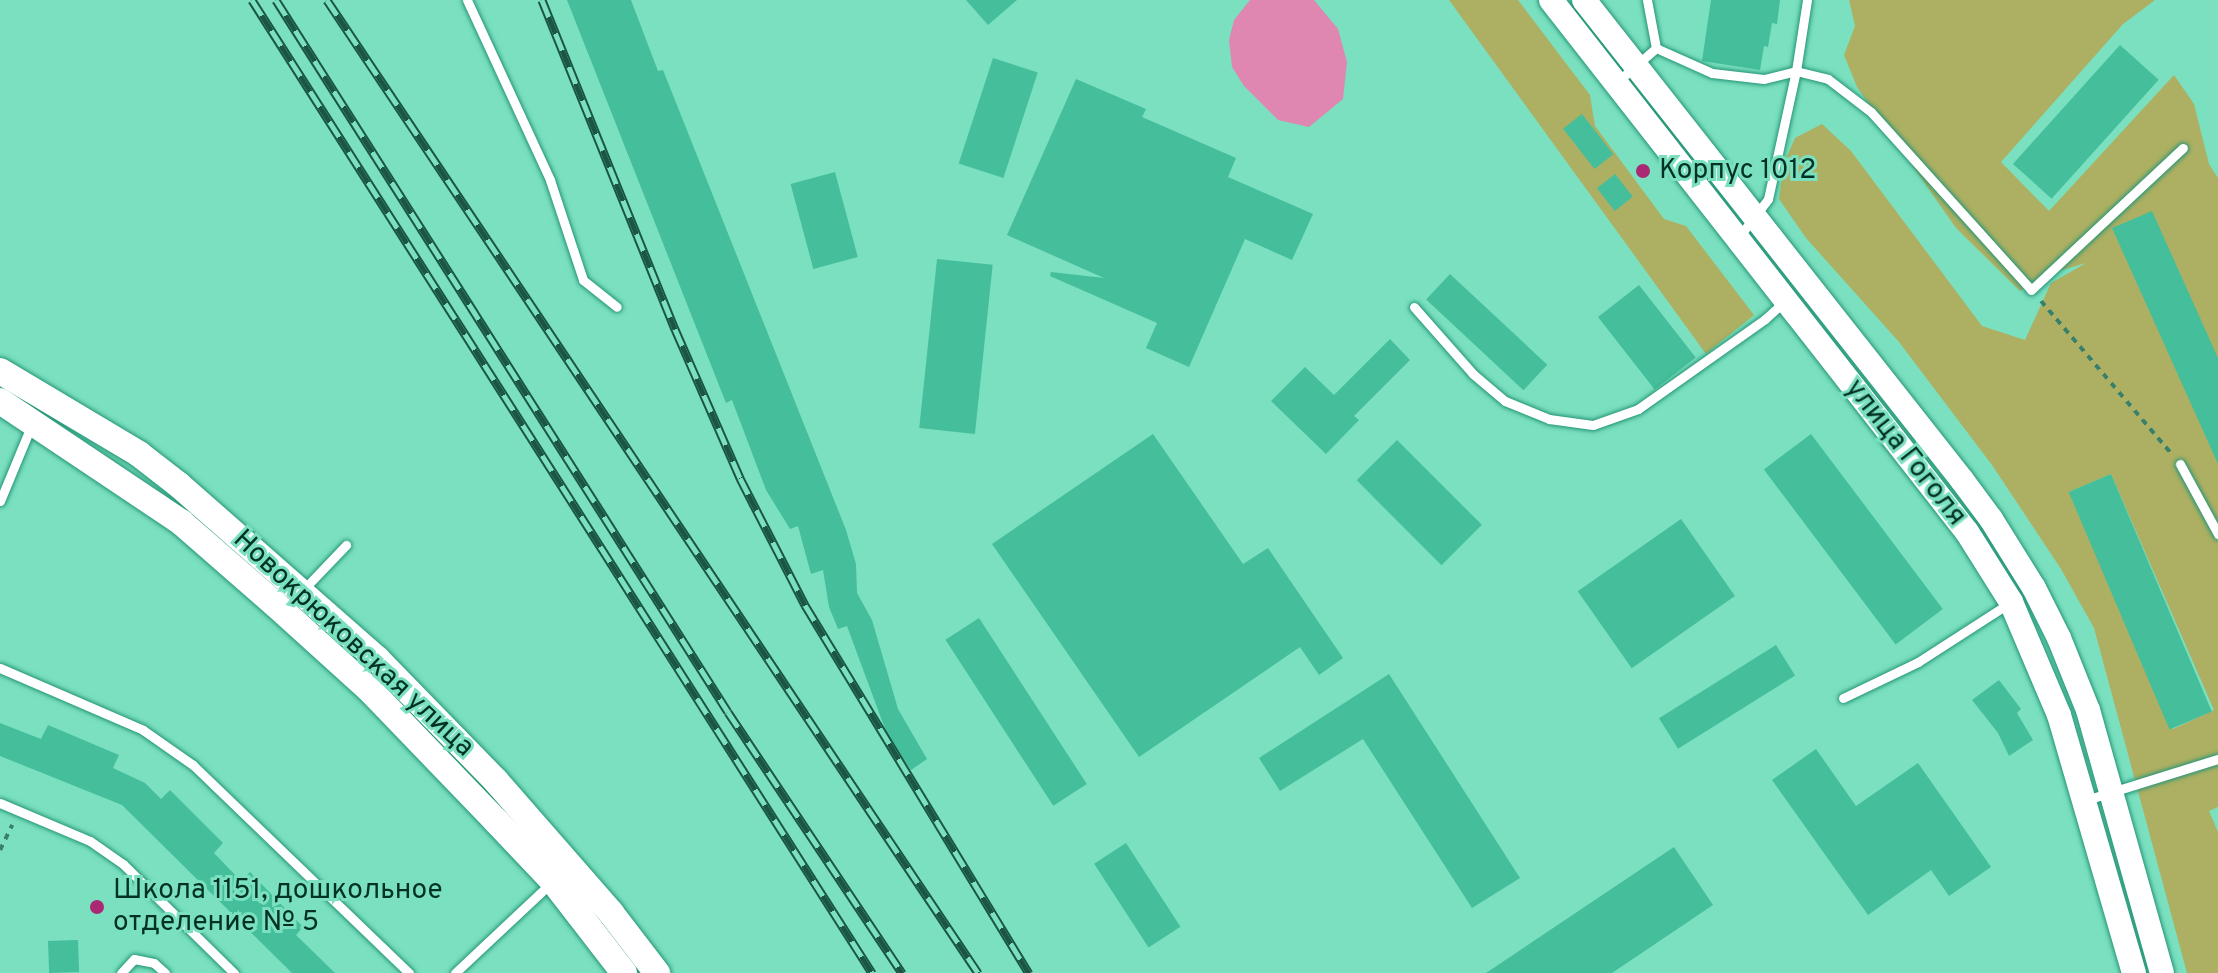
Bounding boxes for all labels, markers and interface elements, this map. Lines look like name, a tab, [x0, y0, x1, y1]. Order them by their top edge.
place label: Корпус 1012	[1659, 154, 1816, 188]
marker: Корпус 1012	[1634, 162, 1652, 180]
street label: улица Гоголя	[1837, 373, 1973, 533]
street label: Новокрюковская улица	[225, 523, 481, 765]
place label: Школа 1151, дошкольное отделение № 5	[113, 874, 442, 940]
marker: Школа 1151, дошкольное отделение № 5	[88, 898, 106, 916]

